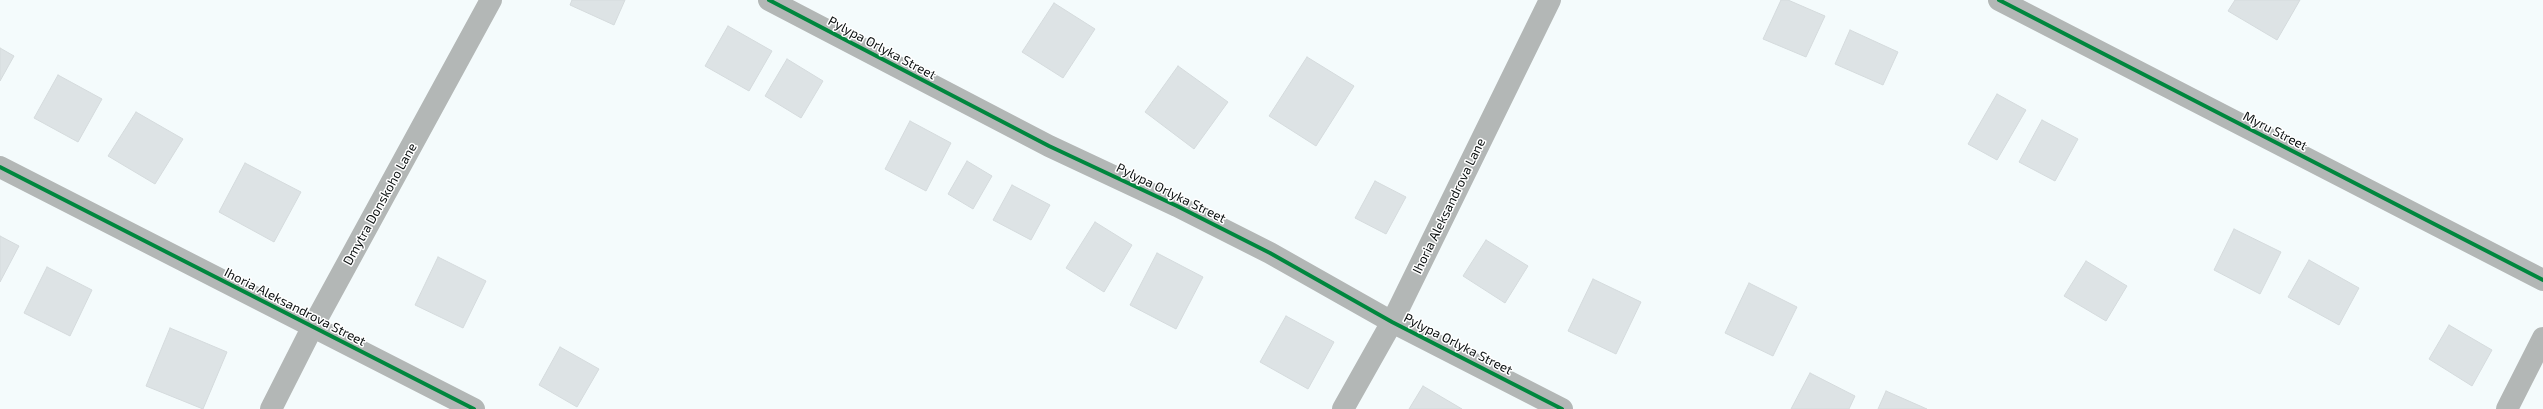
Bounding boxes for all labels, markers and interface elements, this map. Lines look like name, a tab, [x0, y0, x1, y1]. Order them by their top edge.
street label: Pylypa Orlyka Street	[825, 13, 939, 83]
street label: Myru Street	[2240, 108, 2310, 154]
street label: Ihoria Aleksandrova Lane	[1409, 136, 1489, 276]
street label: Dmytra Donskoho Lane	[340, 140, 420, 268]
street label: Pylypa Orlyka Street	[1114, 160, 1228, 226]
street label: Ihoria Aleksandrova Street	[222, 265, 368, 349]
street label: Pylypa Orlyka Street	[1401, 310, 1515, 378]

